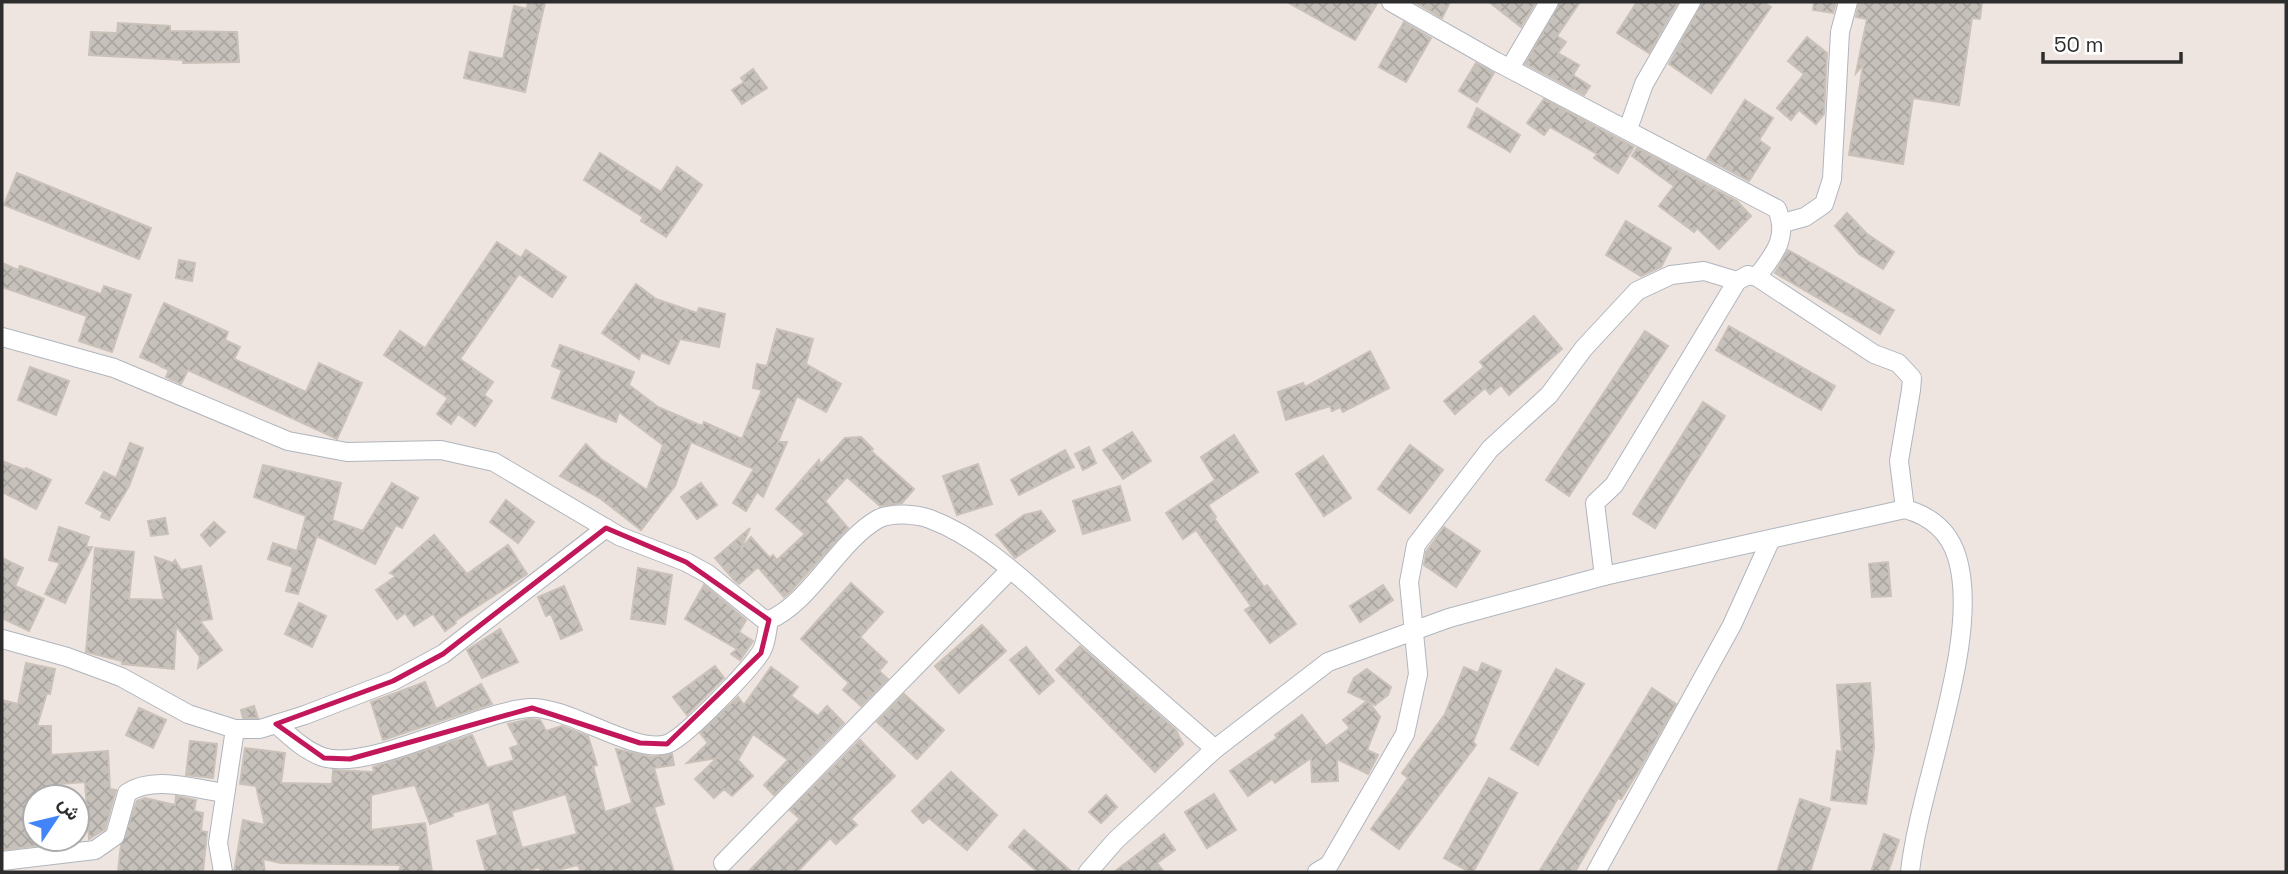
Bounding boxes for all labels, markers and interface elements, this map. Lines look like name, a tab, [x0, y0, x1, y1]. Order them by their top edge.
scale bar	[2043, 21, 2181, 65]
text: 50 m	[2054, 31, 2104, 58]
north arrow	[21, 783, 91, 853]
text: ش	[53, 792, 86, 825]

